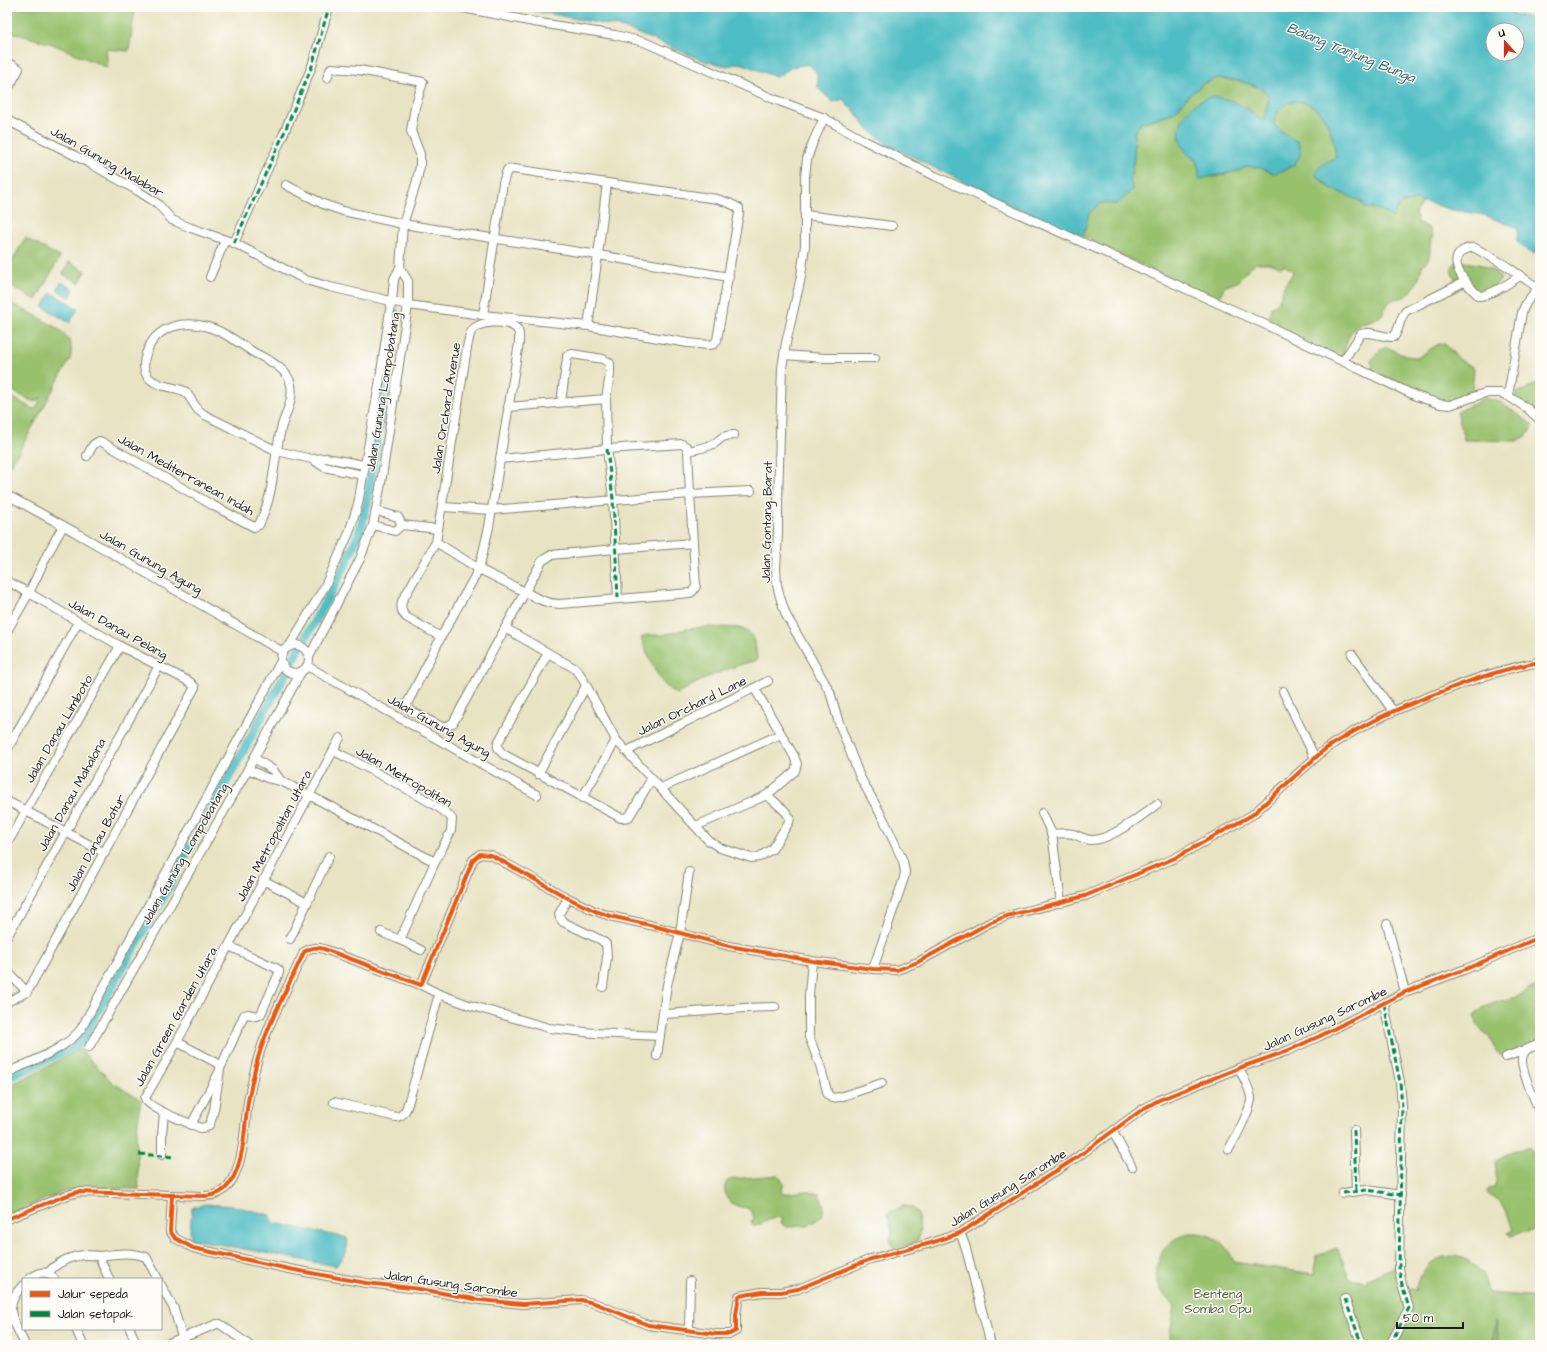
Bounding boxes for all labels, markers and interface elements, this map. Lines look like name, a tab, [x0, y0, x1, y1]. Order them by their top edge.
water label: Balang Tanjung Bunga	[1284, 18, 1419, 88]
north arrow	[1485, 22, 1525, 62]
text: U	[1495, 25, 1507, 42]
street label: Jalan Gunung Malabar	[47, 122, 167, 203]
street label: Jalan Gunung Lompobatang	[362, 311, 406, 473]
street label: Jalan Orchard Avenue	[427, 341, 465, 475]
street label: Jalan Mediterranean Indah	[114, 430, 258, 520]
street label: Jalan Gontang Barat	[757, 460, 778, 583]
street label: Jalan Gunung Agung	[96, 525, 206, 600]
street label: Jalan Danau Pelang	[65, 594, 171, 665]
street label: Jalan Danau Limboto	[21, 671, 98, 786]
street label: Jalan Orchard Lane	[634, 672, 750, 740]
street label: Jalan Gunung Agung	[384, 690, 494, 763]
street label: Jalan Danau Mahalona	[33, 735, 111, 855]
street label: Jalan Metropolitan	[353, 742, 456, 812]
street label: Jalan Metropolitan Utara	[232, 767, 317, 905]
street label: Jalan Gunung Lompobatang	[137, 780, 234, 929]
street label: Jalan Danau Batur	[62, 791, 130, 895]
street label: Jalan Green Garden Utara	[130, 944, 222, 1090]
street label: Jalan Gusung Sarombe	[1260, 982, 1390, 1057]
street label: Jalan Gusung Sarombe	[946, 1145, 1071, 1232]
street label: Jalan Gusung Sarombe	[383, 1266, 519, 1303]
legend	[22, 1278, 162, 1330]
park label: Benteng Somba Opu	[1184, 1285, 1252, 1318]
text: Jalur sepeda	[58, 1286, 128, 1303]
scale bar	[1397, 1304, 1463, 1330]
text: Jalan setapak	[58, 1306, 134, 1323]
text: 50 m	[1403, 1310, 1434, 1327]

